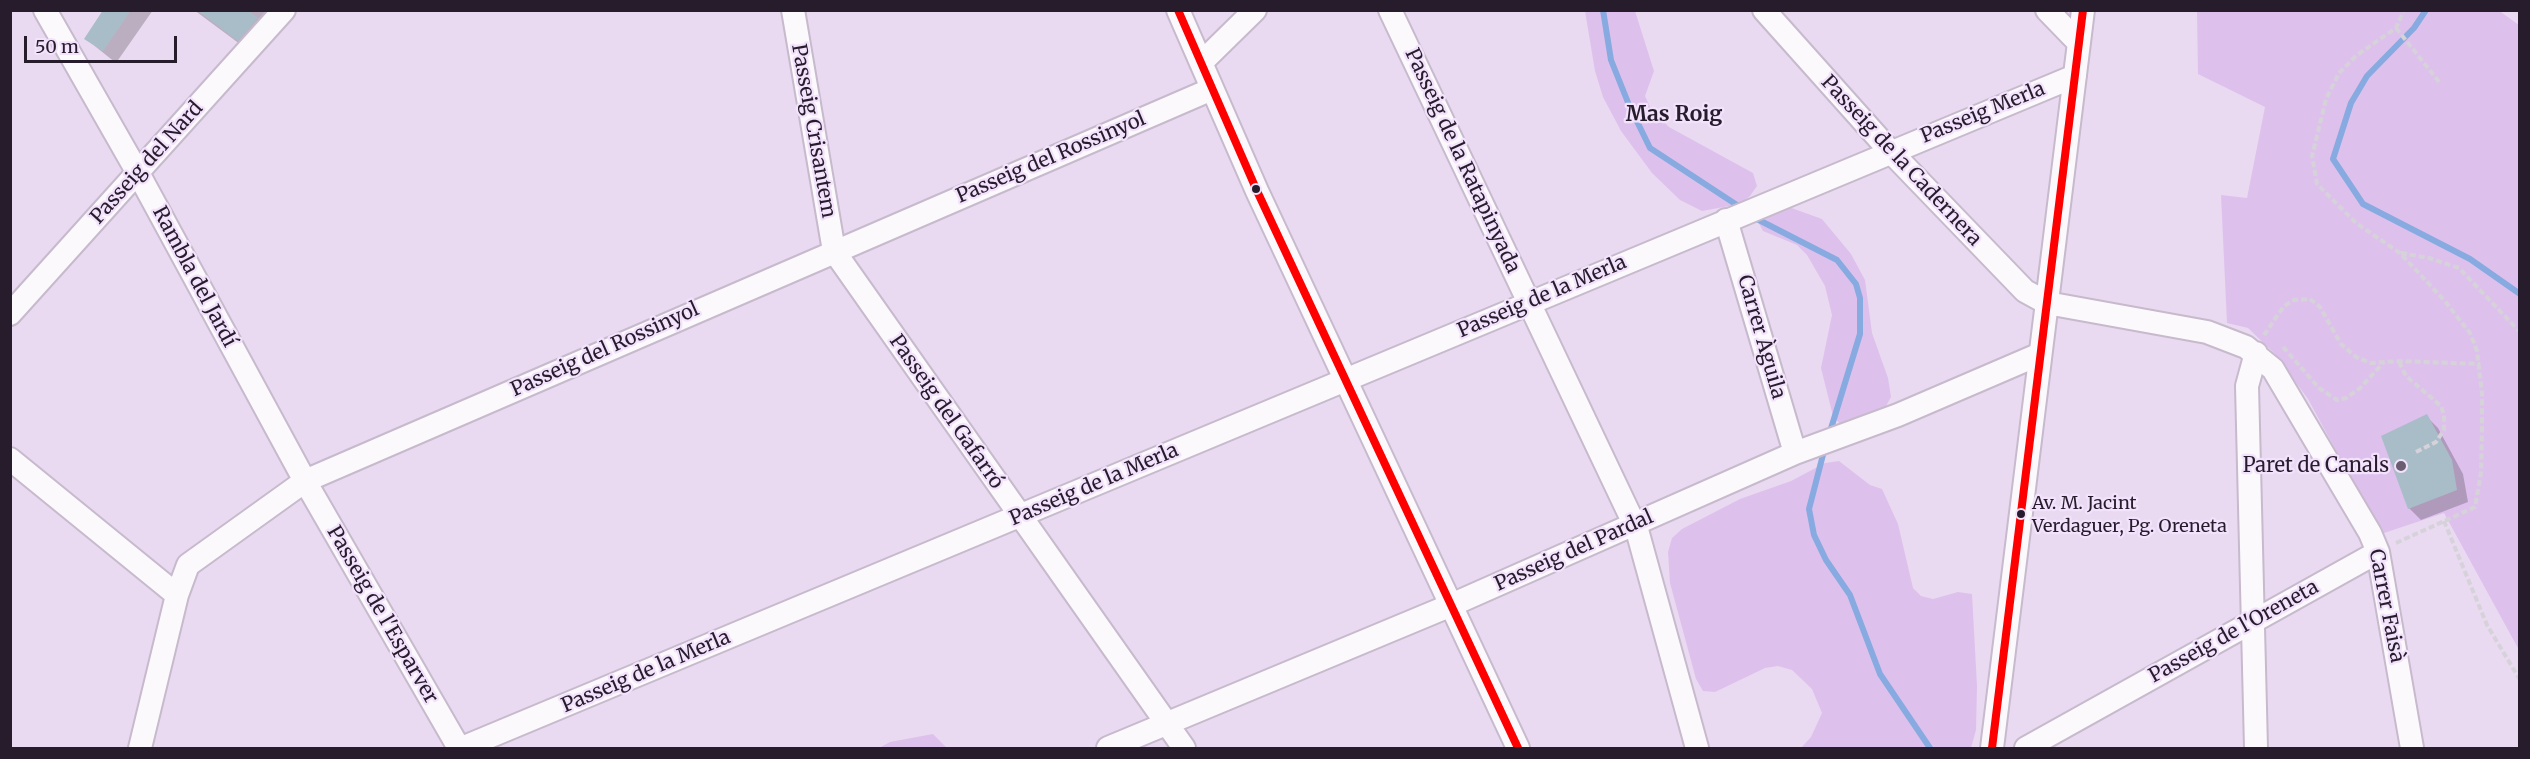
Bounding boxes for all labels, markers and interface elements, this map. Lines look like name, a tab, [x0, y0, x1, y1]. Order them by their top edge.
scale bar	[27, 24, 180, 62]
text: 50 m	[35, 35, 79, 58]
street label: Passeig Crisantem	[786, 42, 840, 220]
street label: Passeig de la Ratapinyada	[1399, 45, 1525, 277]
street label: Passeig de la Cadernera	[1816, 71, 1986, 251]
street label: Passeig Merla	[1917, 77, 2049, 149]
street label: Passeig del Nard	[86, 97, 208, 229]
district label: Mas Roig	[1626, 102, 1722, 128]
street label: Passeig del Rossinyol	[953, 107, 1149, 209]
unlabelled marker	[1250, 183, 1262, 195]
street label: Rambla del Jardí	[147, 203, 241, 351]
street label: Passeig de la Merla	[1454, 251, 1630, 343]
street label: Carrer Àguila	[1732, 272, 1790, 402]
street label: Passeig del Rossinyol	[507, 298, 703, 402]
street label: Passeig del Gafarró	[884, 330, 1008, 494]
street label: Passeig de la Merla	[1006, 439, 1182, 531]
place label: Paret de Canals	[2243, 454, 2389, 478]
marker: Paret de Canals	[2394, 459, 2408, 473]
place label: Av. M. Jacint Verdaguer, Pg. Oreneta	[2032, 493, 2227, 536]
street label: Passeig del Pardal	[1491, 505, 1657, 597]
marker: Av. M. Jacint Verdaguer, Pg. Oreneta	[2015, 508, 2027, 520]
street label: Passeig de l'Esparver	[321, 522, 443, 708]
street label: Carrer Faisà	[2363, 547, 2409, 665]
street label: Passeig de l'Oreneta	[2145, 575, 2323, 689]
street label: Passeig de la Merla	[558, 626, 734, 718]

